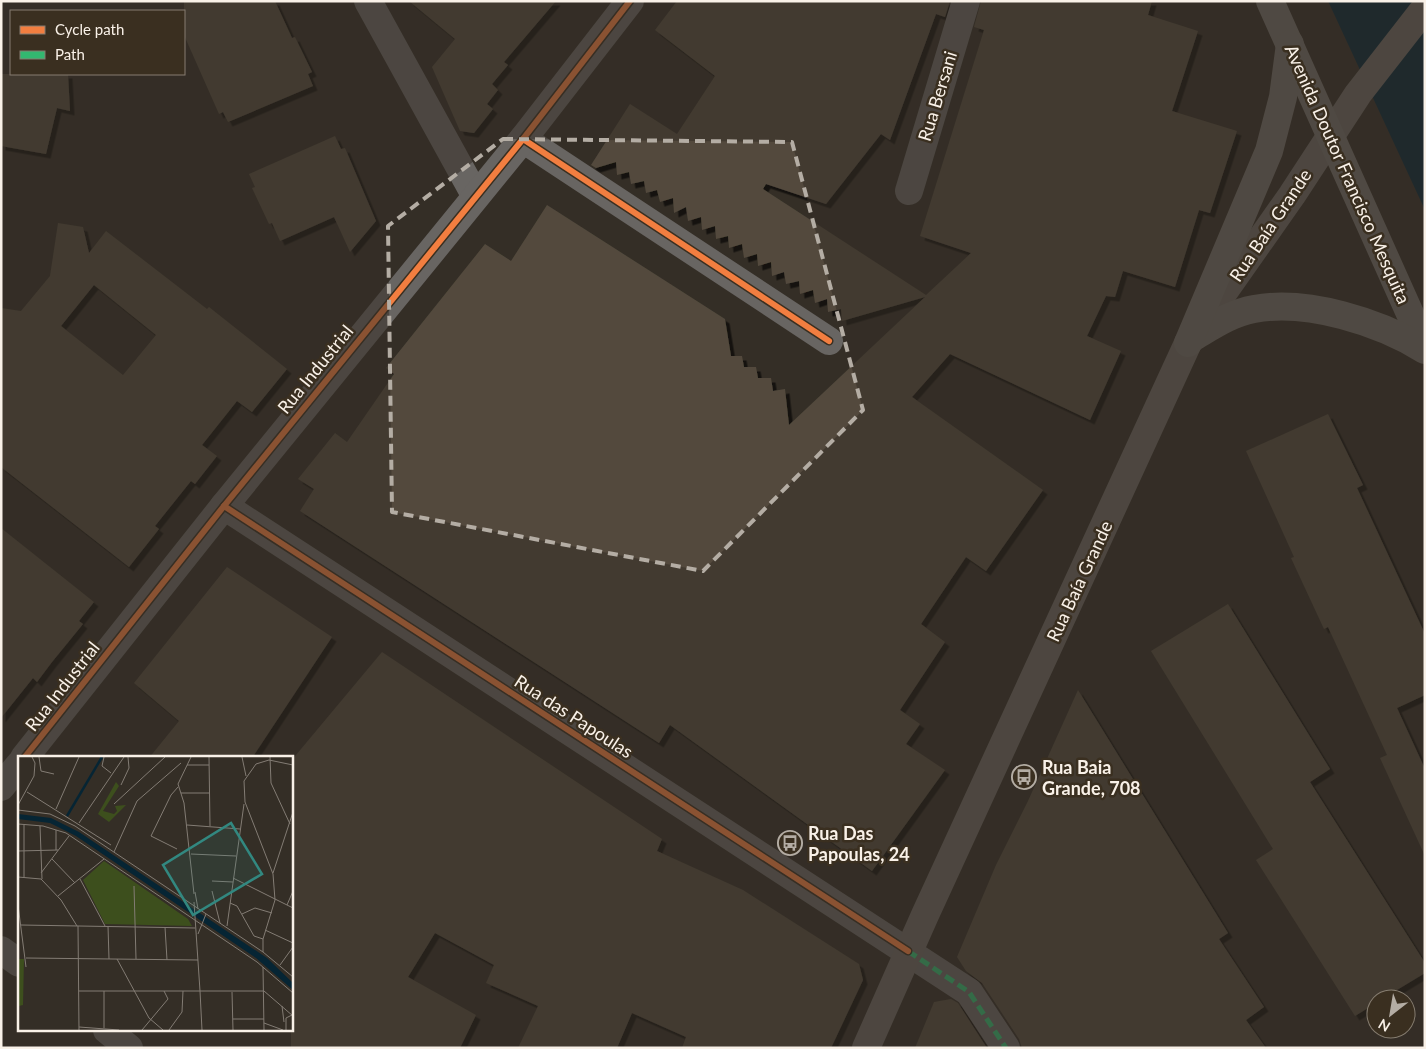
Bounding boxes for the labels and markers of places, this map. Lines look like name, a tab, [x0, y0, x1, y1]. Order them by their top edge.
place label: Rua Baia Grande, 708	[1042, 756, 1141, 799]
bus stop icon: Rua Baia Grande, 708	[1011, 764, 1037, 790]
place label: Rua Das Papoulas, 24	[808, 822, 910, 865]
bus stop icon: Rua Das Papoulas, 24	[777, 830, 803, 856]

